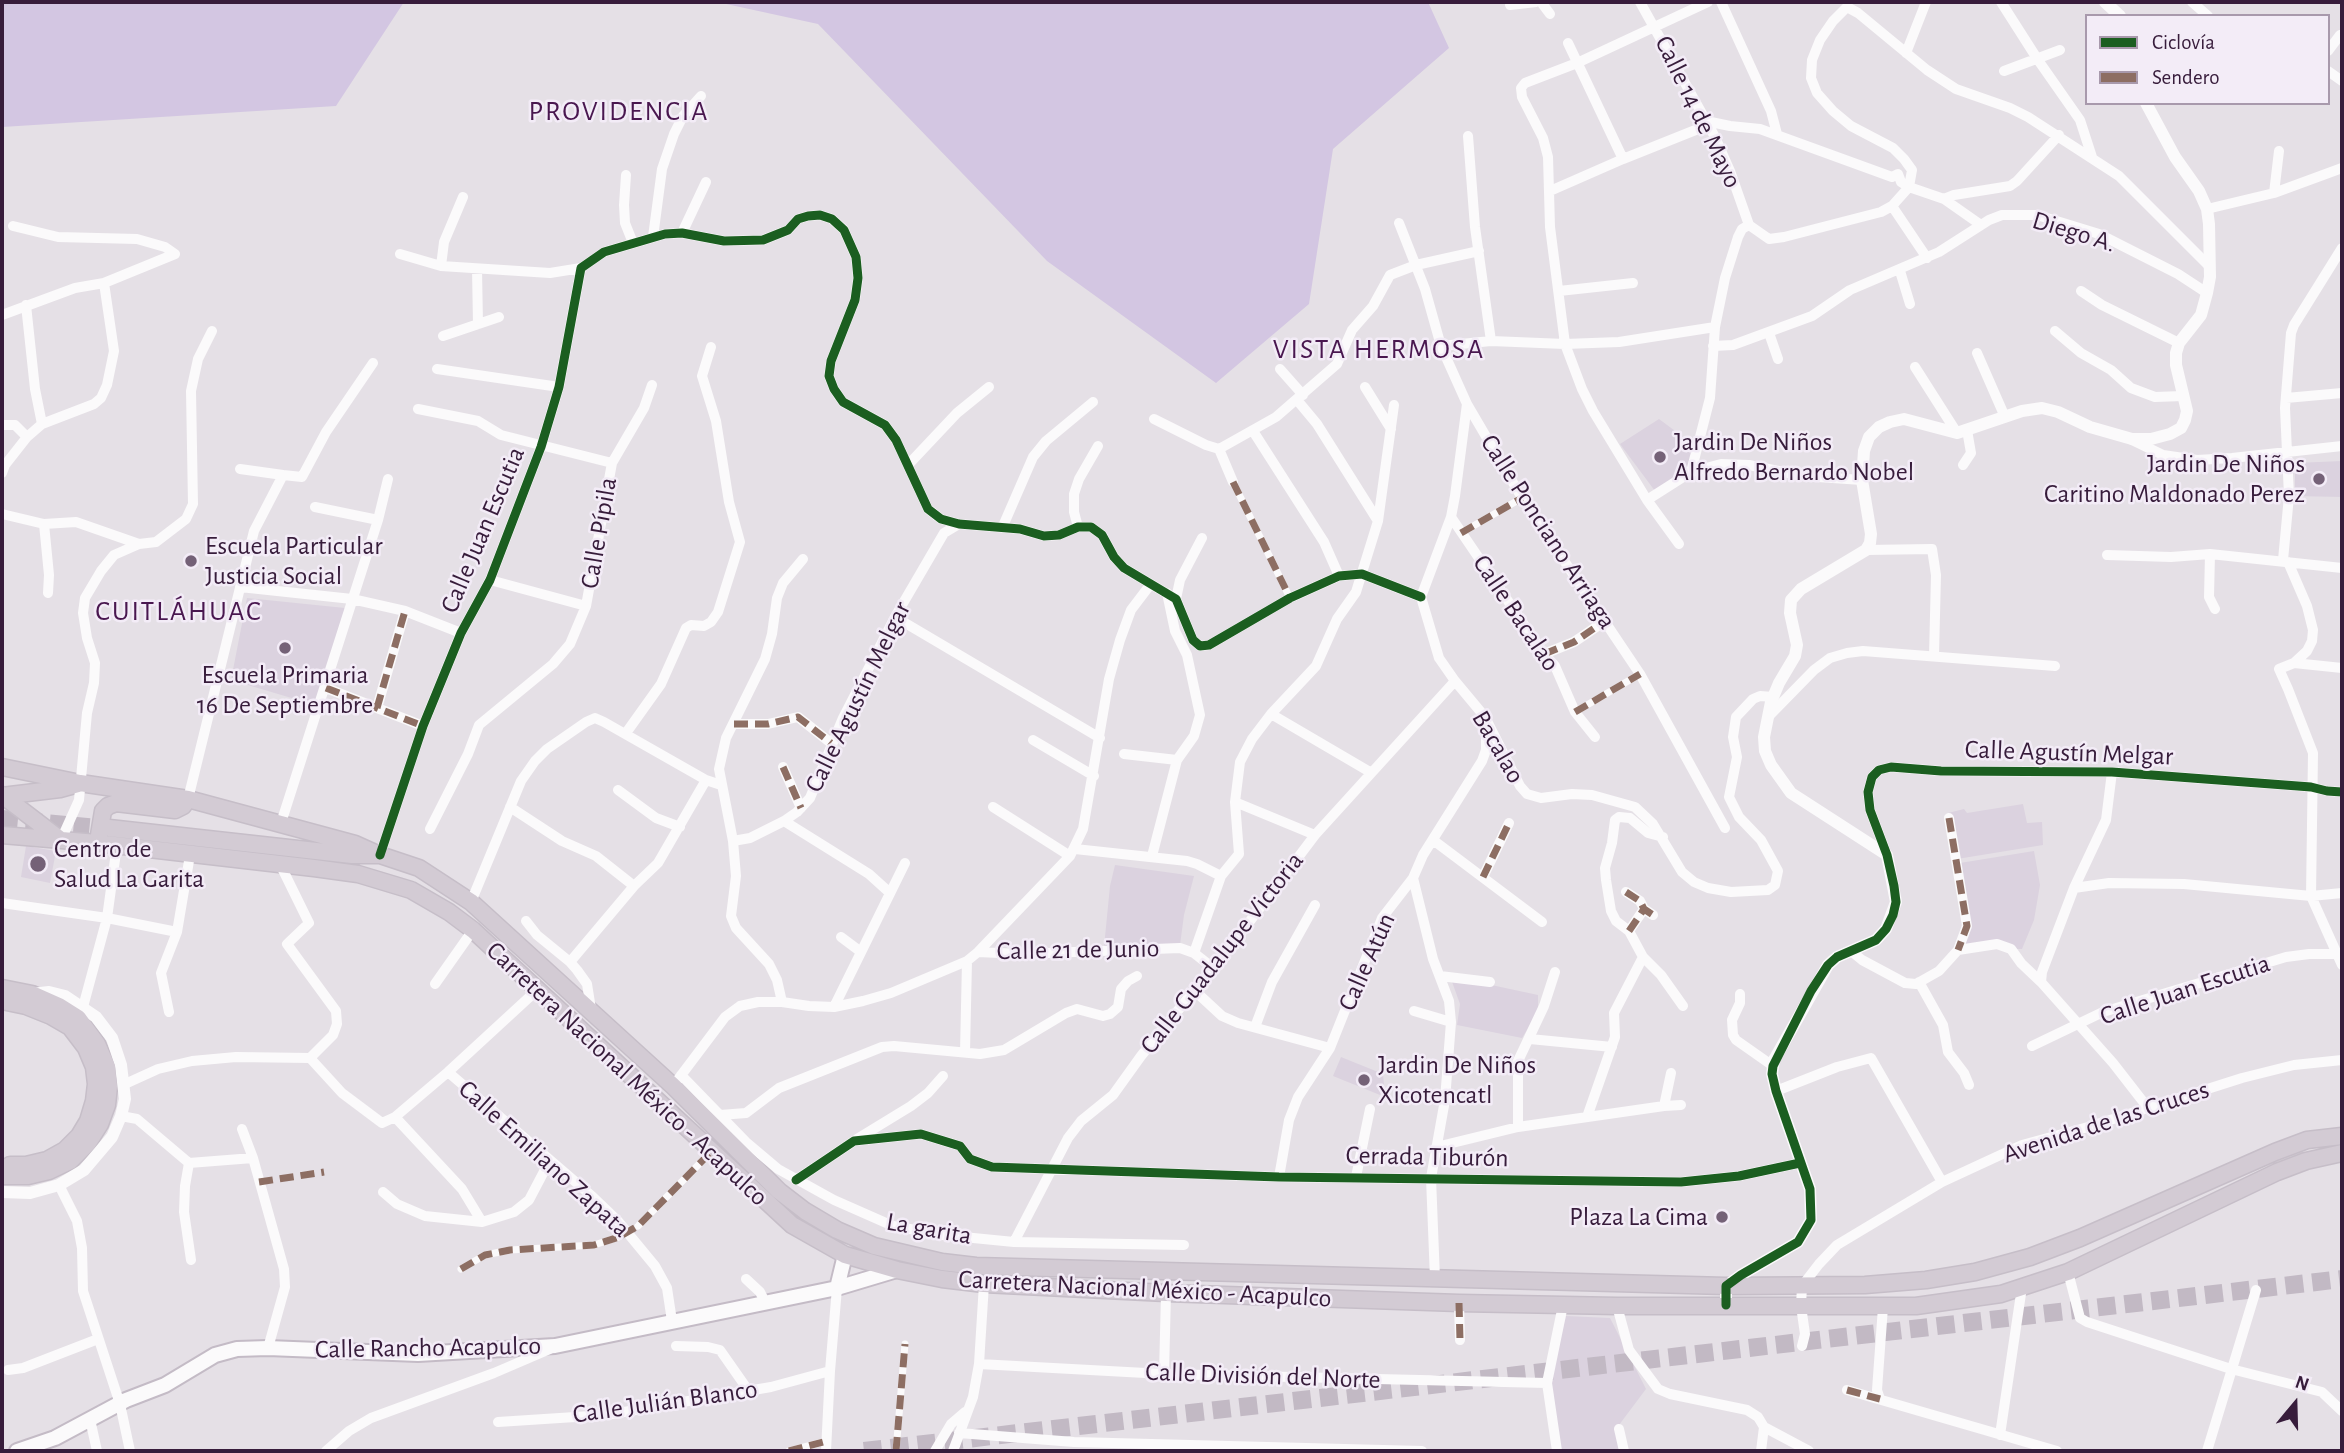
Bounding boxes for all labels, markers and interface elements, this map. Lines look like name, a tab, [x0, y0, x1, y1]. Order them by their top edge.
legend	[2085, 14, 2330, 105]
street label: Calle 14 de Mayo	[1648, 31, 1748, 193]
text: Ciclovía	[2152, 32, 2215, 53]
text: Sendero	[2152, 67, 2220, 88]
district label: PROVIDENCIA	[530, 95, 708, 129]
street label: Diego A.	[2029, 205, 2119, 259]
district label: VISTA HERMOSA	[1274, 333, 1484, 367]
place label: Jardin De Niños Alfredo Bernardo Nobel	[1674, 426, 1914, 488]
street label: Calle Ponciano Arriaga	[1473, 429, 1623, 635]
street label: Calle Juan Escutia	[434, 442, 532, 618]
place label: Jardin De Niños Caritino Maldonado Perez	[2044, 448, 2305, 510]
marker: Jardin De Niños Alfredo Bernardo Nobel	[1652, 449, 1668, 465]
marker: Jardin De Niños Caritino Maldonado Perez	[2311, 471, 2327, 487]
street label: Calle Pípila	[574, 475, 624, 591]
place label: Escuela Particular Justicia Social	[205, 530, 383, 592]
street label: Calle Bacalao	[1466, 549, 1566, 677]
marker: Escuela Particular Justicia Social	[183, 553, 199, 569]
district label: CUITLÁHUAC	[97, 595, 261, 629]
street label: Calle Agustín Melgar	[798, 597, 918, 797]
marker: Escuela Primaria 16 De Septiembre	[277, 640, 293, 656]
place label: Escuela Primaria 16 De Septiembre	[197, 659, 373, 720]
street label: Bacalao	[1465, 705, 1531, 789]
street label: Calle Agustín Melgar	[1964, 734, 2174, 772]
place label: Centro de Salud La Garita	[54, 833, 204, 894]
street label: Calle Guadalupe Victoria	[1133, 846, 1311, 1060]
marker: Centro de Salud La Garita	[28, 854, 48, 874]
street label: Calle Atún	[1332, 908, 1402, 1016]
street label: Calle 21 de Junio	[996, 933, 1160, 967]
street label: Carretera Nacional México - Acapulco	[480, 935, 774, 1213]
street label: Calle Juan Escutia	[2096, 948, 2274, 1032]
place label: Jardin De Niños Xicotencatl	[1378, 1049, 1536, 1110]
marker: Jardin De Niños Xicotencatl	[1356, 1072, 1372, 1088]
street label: Calle Emiliano Zapata	[452, 1074, 636, 1244]
street label: Avenida de las Cruces	[1999, 1074, 2213, 1170]
street label: Cerrada Tiburón	[1345, 1140, 1509, 1174]
place label: Plaza La Cima	[1569, 1201, 1708, 1233]
street label: La garita	[884, 1206, 974, 1252]
marker: Plaza La Cima	[1714, 1209, 1730, 1225]
street label: Carretera Nacional México - Acapulco	[958, 1264, 1332, 1314]
street label: Calle Rancho Acapulco	[315, 1330, 541, 1366]
street label: Calle División del Norte	[1145, 1356, 1381, 1396]
north arrow	[2260, 1369, 2330, 1439]
text: N	[2293, 1373, 2311, 1395]
street label: Calle Julián Blanco	[571, 1374, 759, 1430]

